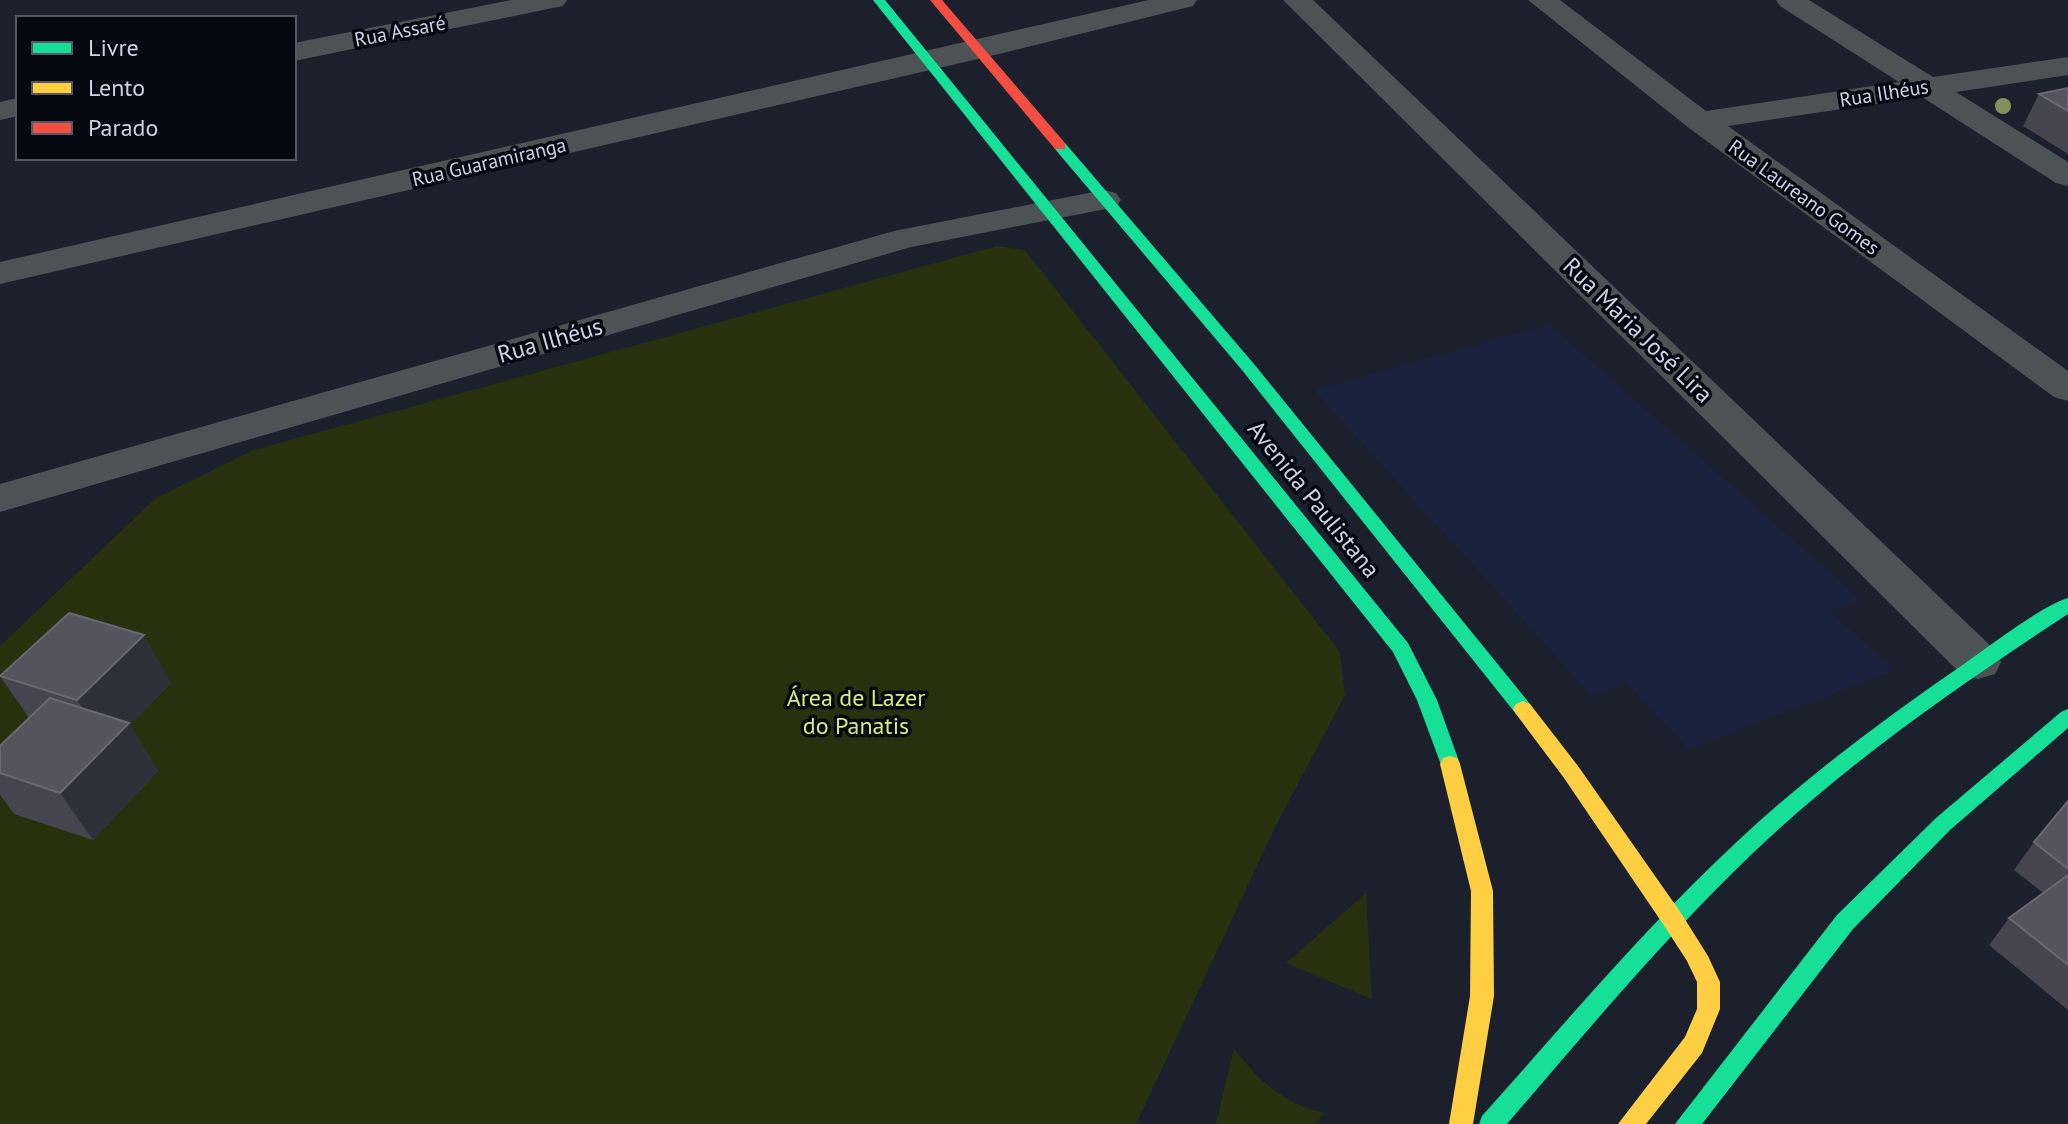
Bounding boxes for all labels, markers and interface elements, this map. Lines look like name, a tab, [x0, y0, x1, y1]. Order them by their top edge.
street label: Rua Assaré	[352, 9, 448, 53]
legend	[16, 16, 296, 160]
text: Livre	[88, 32, 139, 63]
text: Lento	[88, 72, 145, 103]
street label: Rua Ilhéus	[1838, 73, 1930, 113]
text: Parado	[88, 112, 158, 143]
street label: Rua Guaramiranga	[409, 132, 569, 192]
street label: Rua Laureano Gomes	[1724, 134, 1884, 260]
street label: Rua Maria José Lira	[1557, 251, 1719, 409]
street label: Rua Ilhéus	[494, 310, 606, 370]
street label: Avenida Paulistana	[1241, 414, 1387, 584]
park label: Área de Lazer do Panatis	[787, 682, 925, 741]

